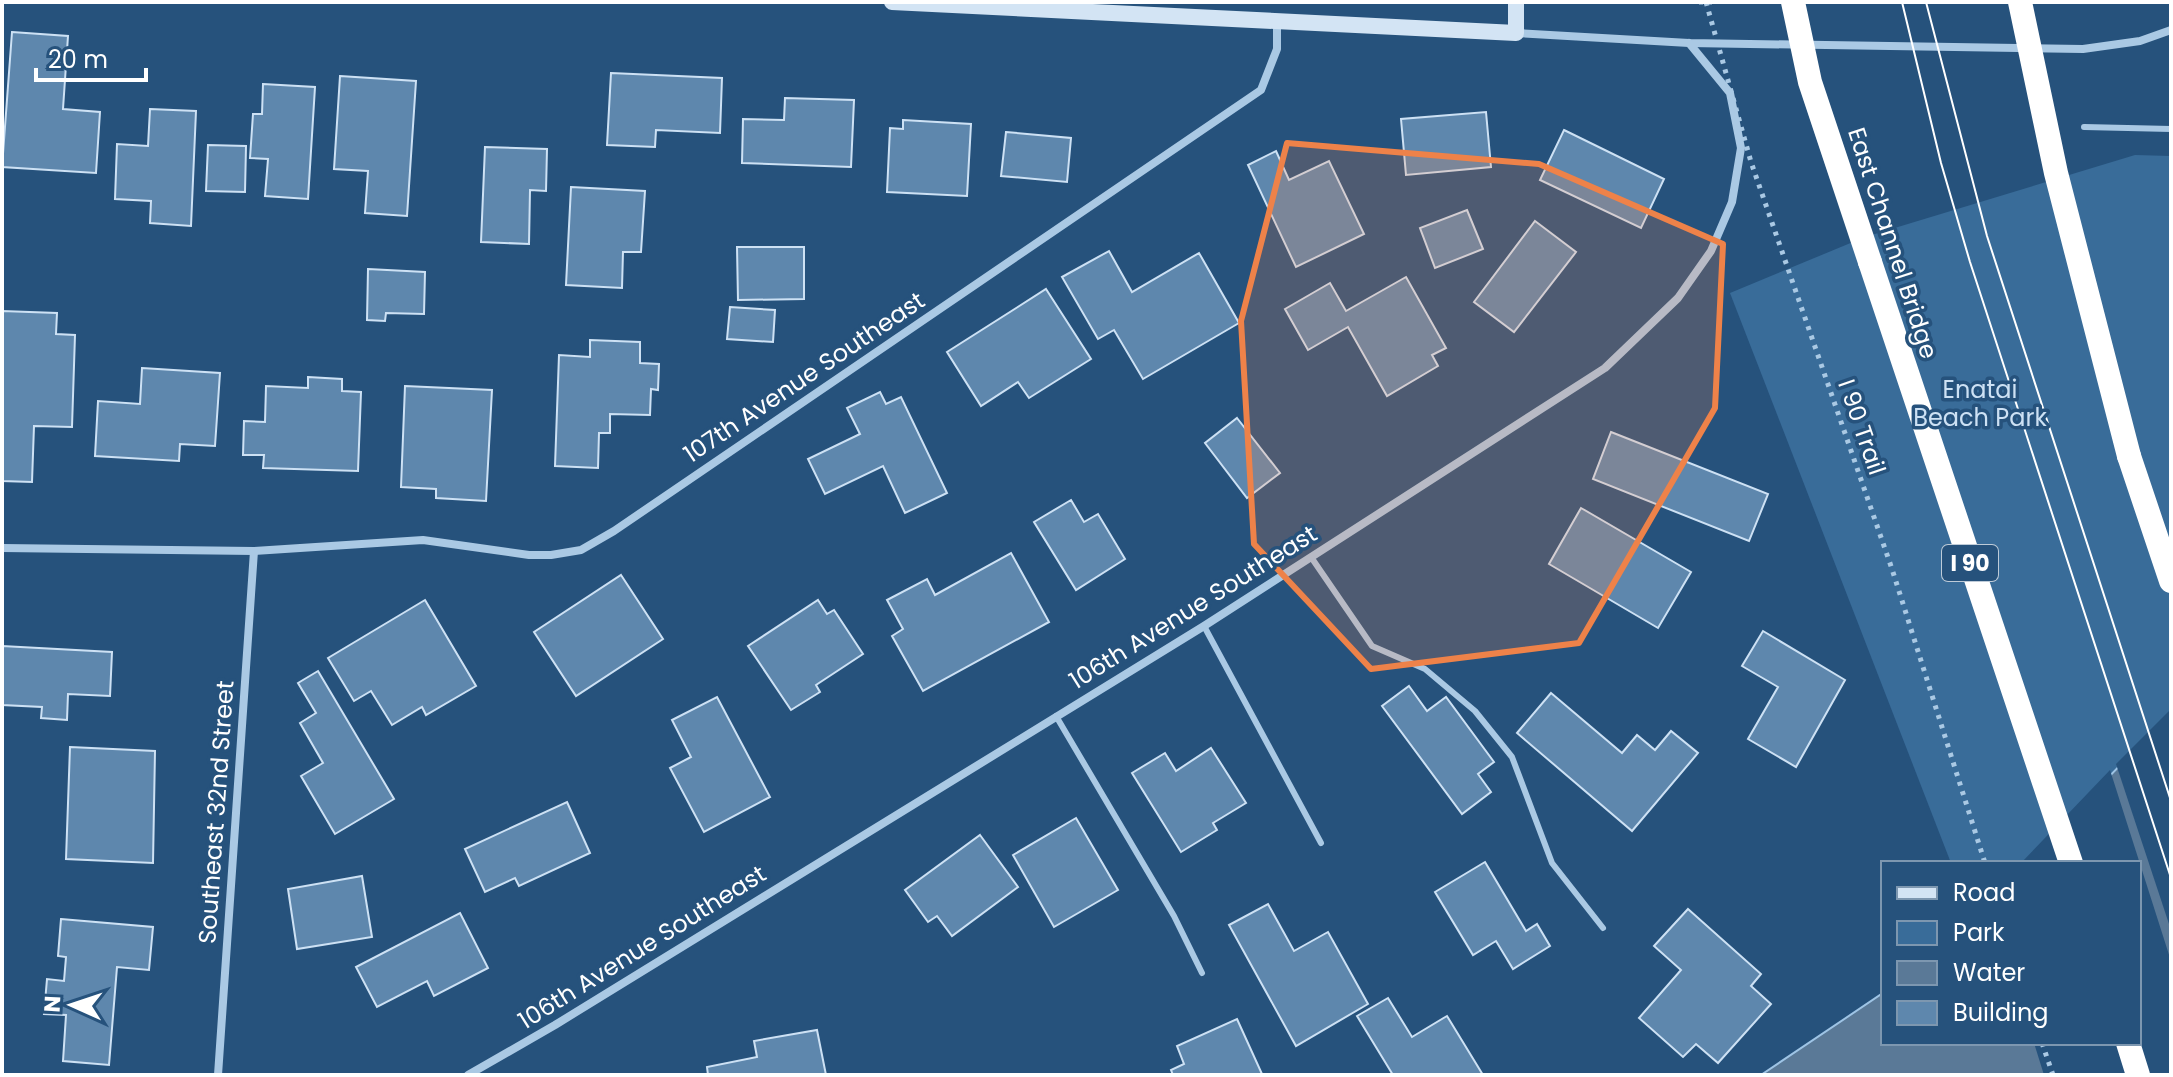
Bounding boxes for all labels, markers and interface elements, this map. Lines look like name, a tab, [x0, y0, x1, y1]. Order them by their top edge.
scale bar	[36, 32, 146, 82]
text: 20 m	[48, 43, 108, 76]
street label: East Channel Bridge	[1840, 123, 1946, 363]
street label: 107th Avenue Southeast	[677, 284, 931, 470]
park label: Enatai Beach Park	[1913, 373, 2047, 434]
street label: I 90 Trail	[1830, 375, 1894, 479]
street label: 106th Avenue Southeast	[1063, 517, 1323, 697]
road number: I 90	[1942, 545, 1998, 581]
street label: Southeast 32nd Street	[190, 679, 242, 945]
street label: 106th Avenue Southeast	[512, 857, 772, 1037]
legend	[1881, 861, 2141, 1045]
text: Road	[1953, 876, 2015, 909]
text: Park	[1953, 916, 2005, 949]
text: Water	[1953, 956, 2025, 989]
north arrow	[32, 965, 112, 1045]
text: N	[37, 995, 68, 1013]
text: Building	[1953, 996, 2049, 1029]

